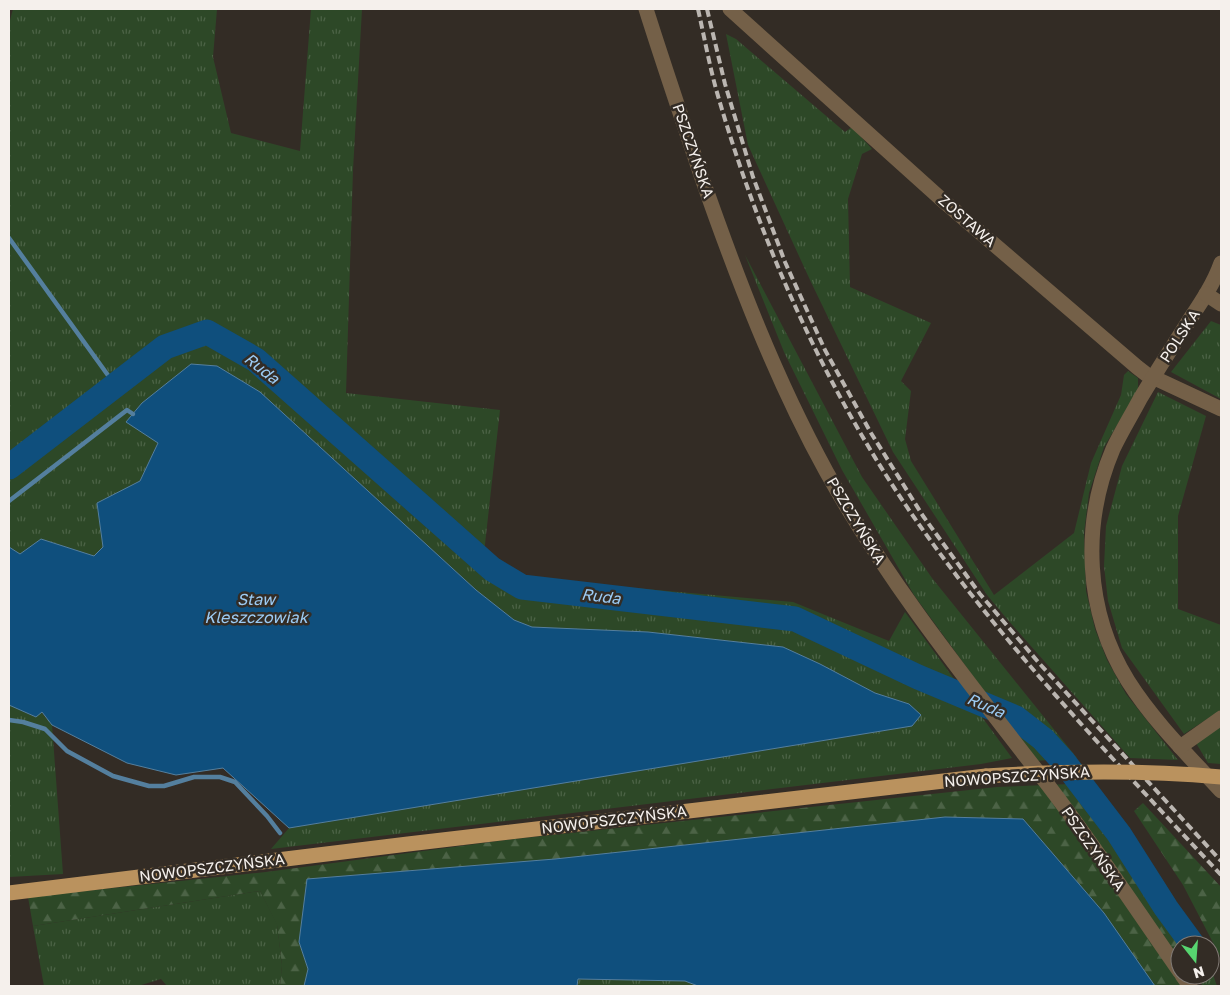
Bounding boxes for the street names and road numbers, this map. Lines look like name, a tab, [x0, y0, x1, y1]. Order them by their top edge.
street label: PSZCZYŃSKA	[669, 101, 718, 200]
street label: ZOSTAWA	[935, 190, 1000, 250]
street label: POLSKA	[1155, 306, 1203, 365]
street label: PSZCZYŃSKA	[824, 474, 890, 567]
street label: NOWOPSZCZYŃSKA	[943, 762, 1090, 790]
street label: NOWOPSZCZYŃSKA	[540, 801, 688, 837]
street label: PSZCZYŃSKA	[1058, 803, 1129, 894]
street label: NOWOPSZCZYŃSKA	[138, 849, 286, 885]

